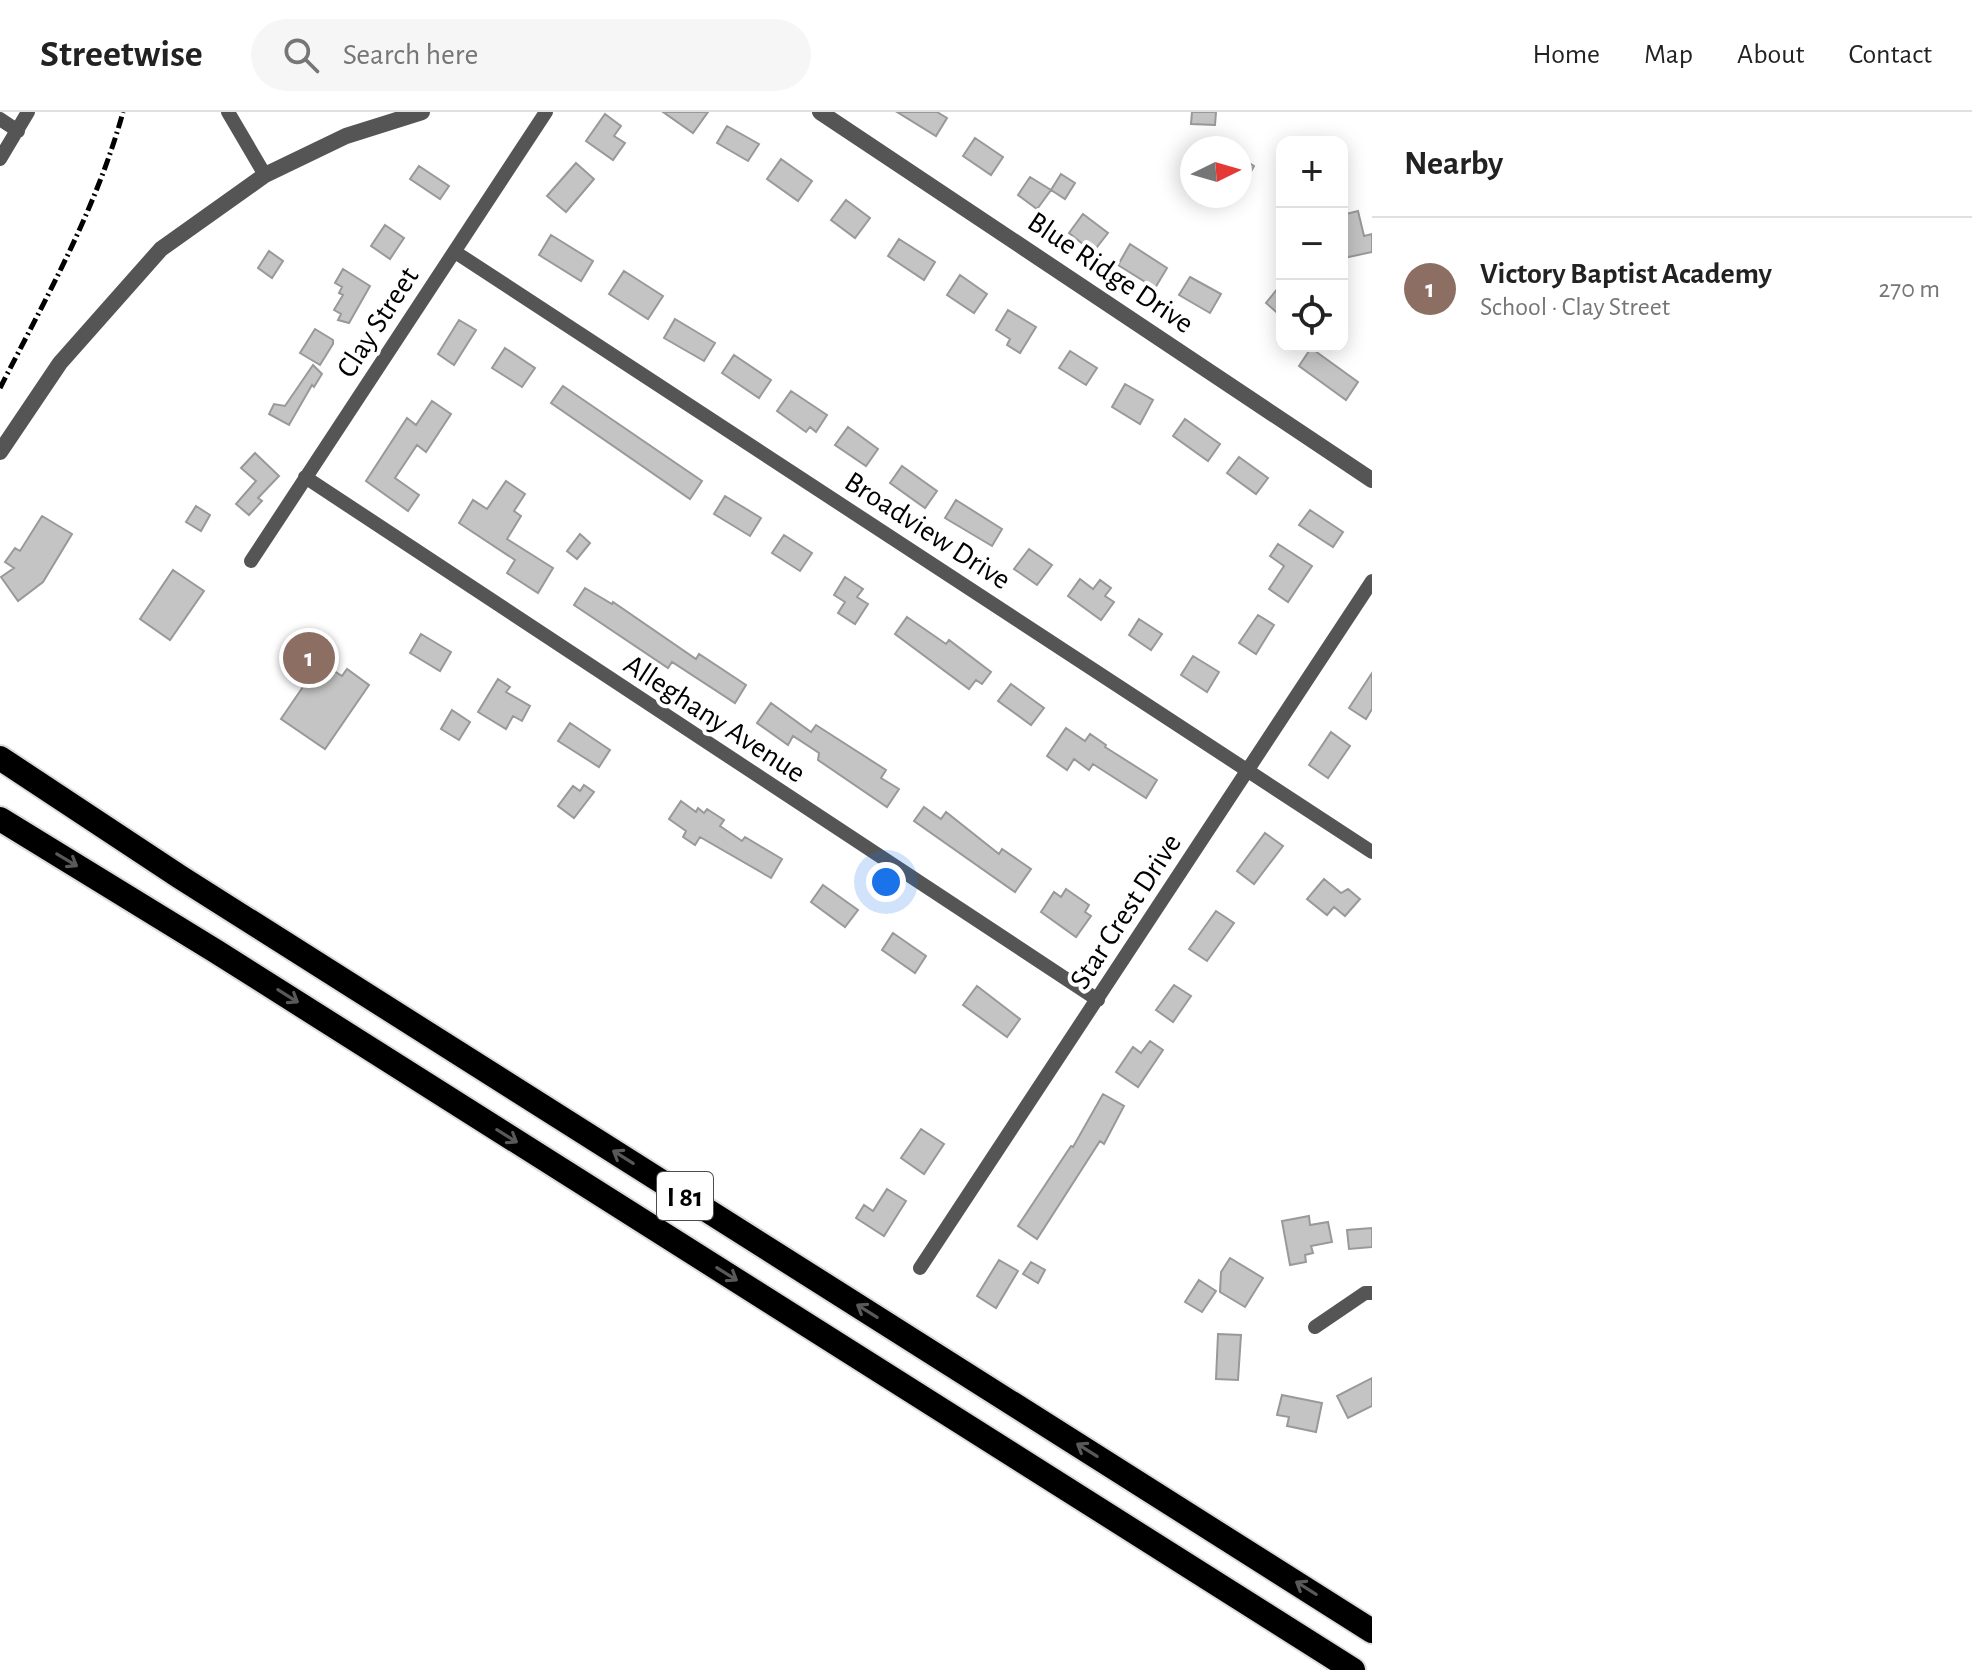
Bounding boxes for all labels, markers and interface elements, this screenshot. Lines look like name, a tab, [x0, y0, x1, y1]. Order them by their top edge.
search box	[251, 19, 811, 91]
icon: search	[279, 33, 323, 77]
text: Streetwise	[40, 36, 203, 74]
text: Search here	[343, 40, 478, 70]
text: Home	[1533, 41, 1600, 69]
text: Map	[1644, 41, 1693, 69]
text: About	[1737, 41, 1805, 69]
text: Contact	[1849, 41, 1932, 69]
north arrow	[1180, 136, 1252, 208]
map controls	[1276, 136, 1348, 352]
button: +	[1276, 136, 1348, 208]
text: Nearby	[1404, 147, 1503, 181]
street label: Blue Ridge Drive	[1022, 206, 1199, 339]
button: −	[1276, 208, 1348, 280]
text: Victory Baptist Academy	[1480, 259, 1772, 289]
street label: Clay Street	[331, 262, 425, 383]
text: 1	[1425, 276, 1435, 302]
text: 270 m	[1879, 276, 1940, 302]
button: locate	[1276, 280, 1348, 352]
text: School · Clay Street	[1480, 294, 1670, 320]
street label: Broadview Drive	[839, 466, 1016, 595]
pin: 1	[283, 628, 335, 688]
street label: Alleghany Avenue	[618, 649, 811, 788]
street label: Star Crest Drive	[1065, 829, 1187, 995]
one-way arrow	[55, 852, 78, 868]
your location	[866, 862, 906, 902]
one-way arrow	[276, 989, 299, 1005]
one-way arrow	[495, 1128, 518, 1144]
one-way arrow	[613, 1148, 635, 1165]
road number: I 81	[657, 1172, 713, 1220]
one-way arrow	[715, 1267, 738, 1283]
one-way arrow	[856, 1302, 879, 1318]
one-way arrow	[1076, 1441, 1098, 1458]
one-way arrow	[1296, 1580, 1318, 1597]

